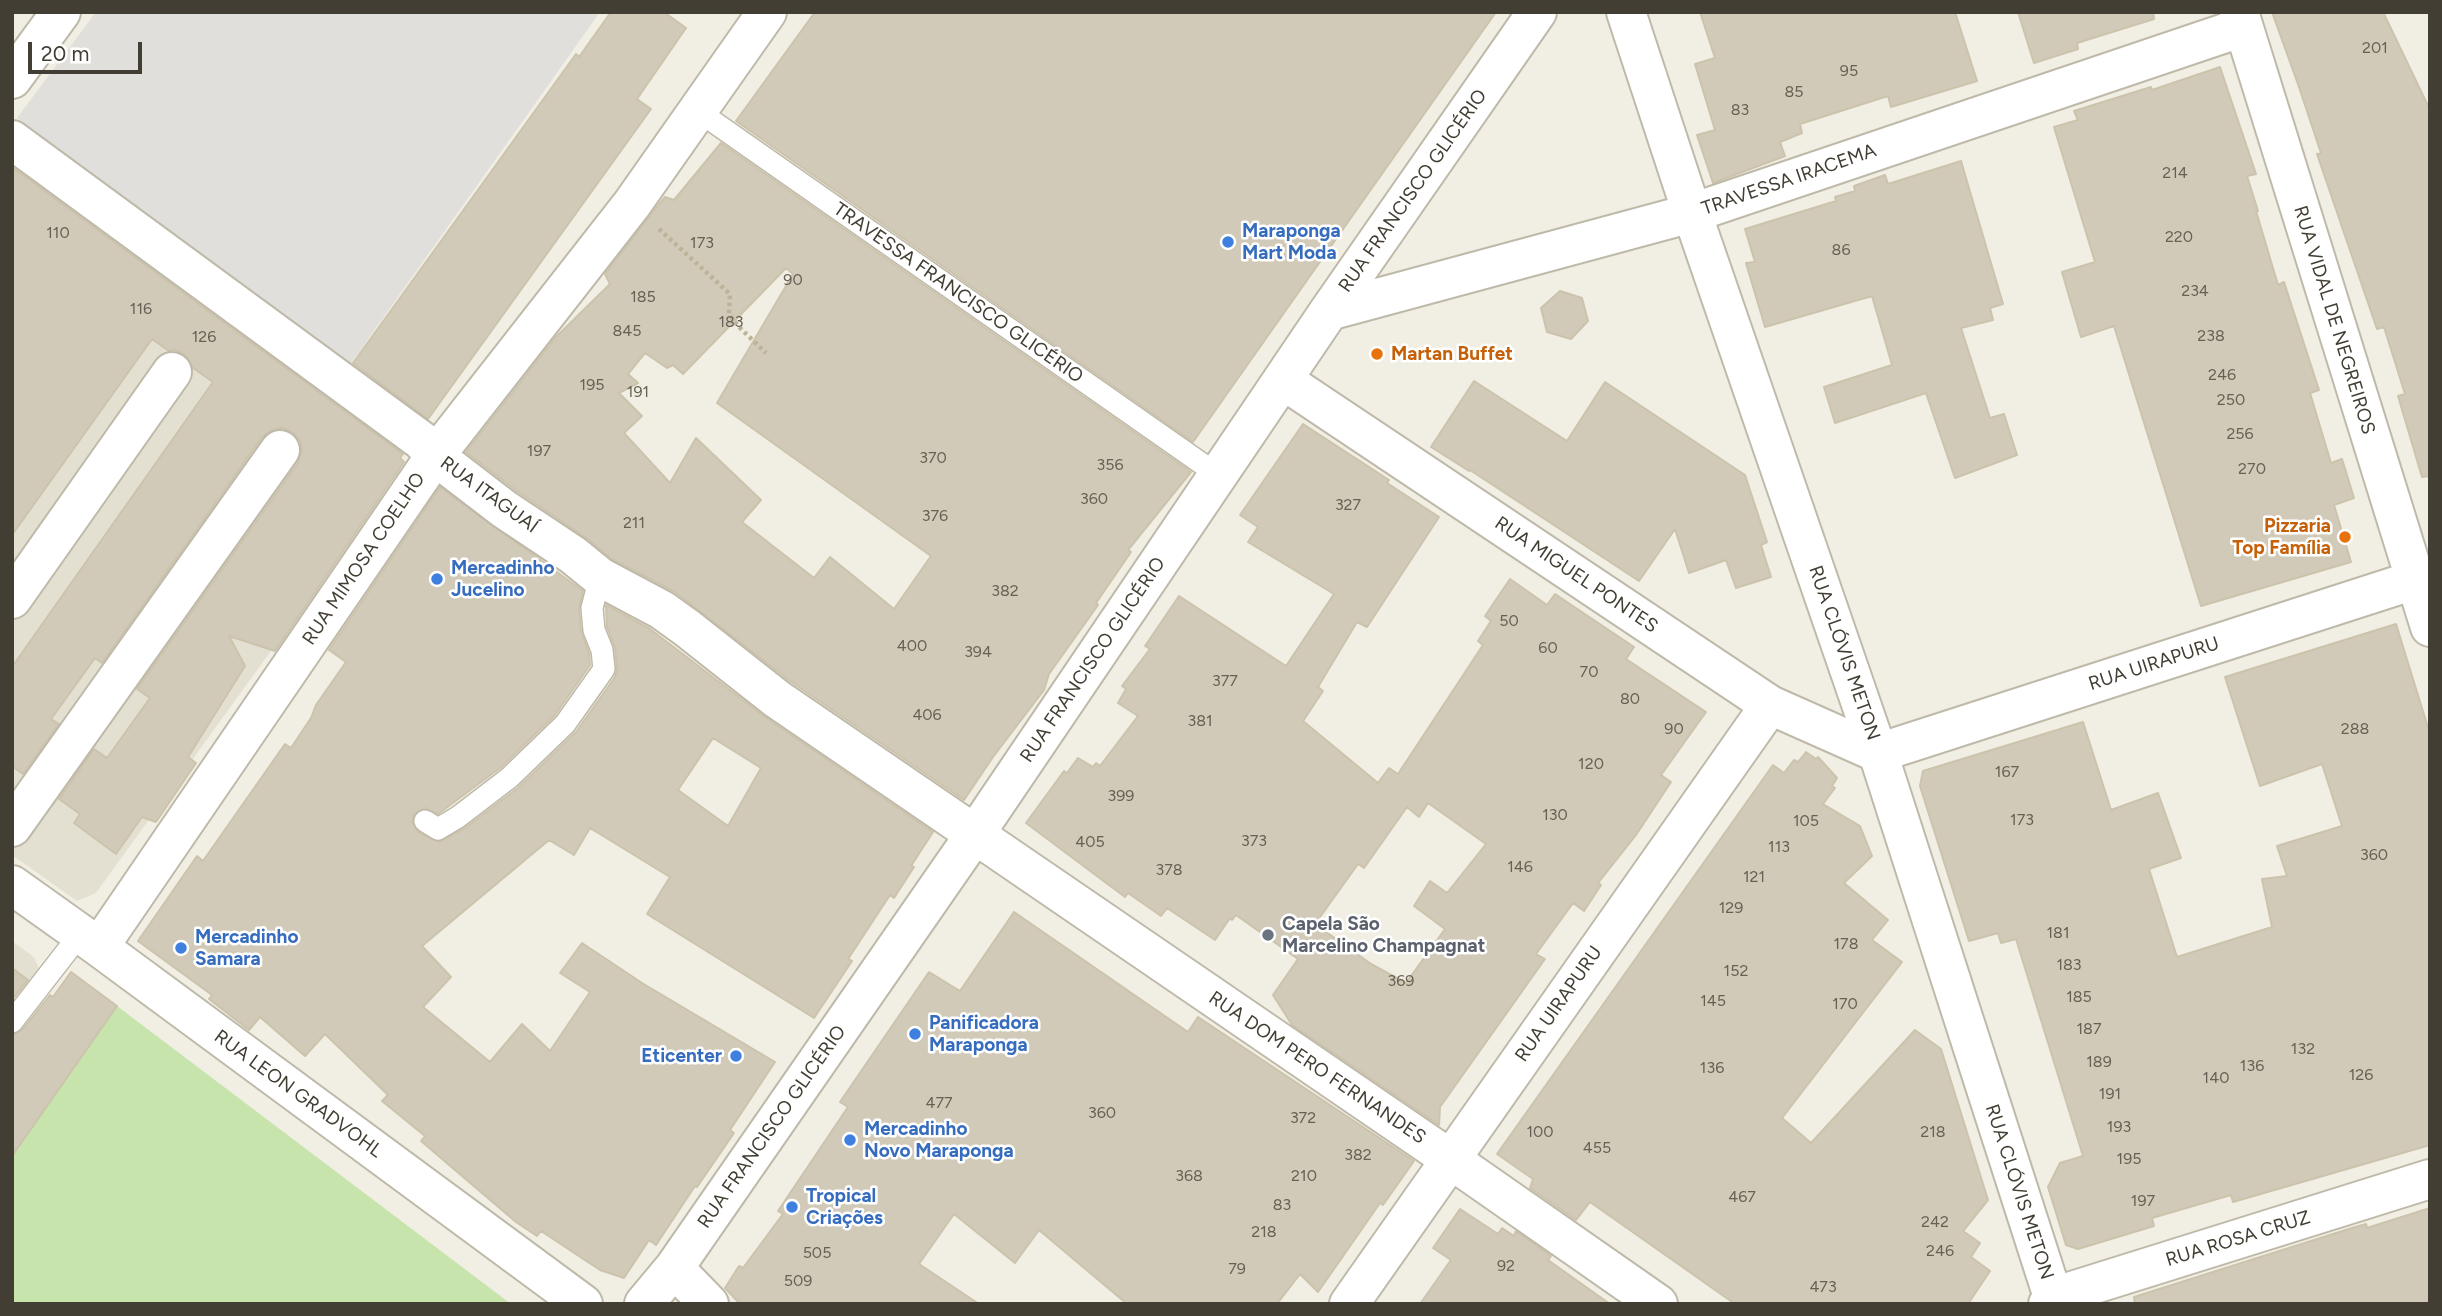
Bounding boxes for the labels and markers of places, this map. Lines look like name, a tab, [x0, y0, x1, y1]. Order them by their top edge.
place label: Maraponga Mart Moda	[1242, 220, 1341, 264]
marker: Maraponga Mart Moda	[1220, 234, 1236, 250]
place label: Martan Buffet	[1391, 343, 1513, 365]
marker: Martan Buffet	[1369, 346, 1385, 362]
place label: Pizzaria Top Família	[2232, 515, 2331, 559]
marker: Pizzaria Top Família	[2337, 529, 2353, 545]
place label: Mercadinho Jucelino	[451, 557, 554, 601]
marker: Mercadinho Jucelino	[429, 571, 445, 587]
place label: Capela São Marcelino Champagnat	[1282, 913, 1485, 957]
place label: Mercadinho Samara	[195, 926, 298, 970]
marker: Capela São Marcelino Champagnat	[1260, 927, 1276, 943]
marker: Mercadinho Samara	[173, 940, 189, 956]
place label: Panificadora Maraponga	[929, 1012, 1039, 1056]
marker: Panificadora Maraponga	[907, 1026, 923, 1042]
place label: Eticenter	[641, 1045, 722, 1067]
marker: Eticenter	[728, 1048, 744, 1064]
place label: Mercadinho Novo Maraponga	[864, 1118, 1014, 1162]
marker: Mercadinho Novo Maraponga	[842, 1132, 858, 1148]
place label: Tropical Criações	[806, 1185, 883, 1229]
marker: Tropical Criações	[784, 1199, 800, 1215]

